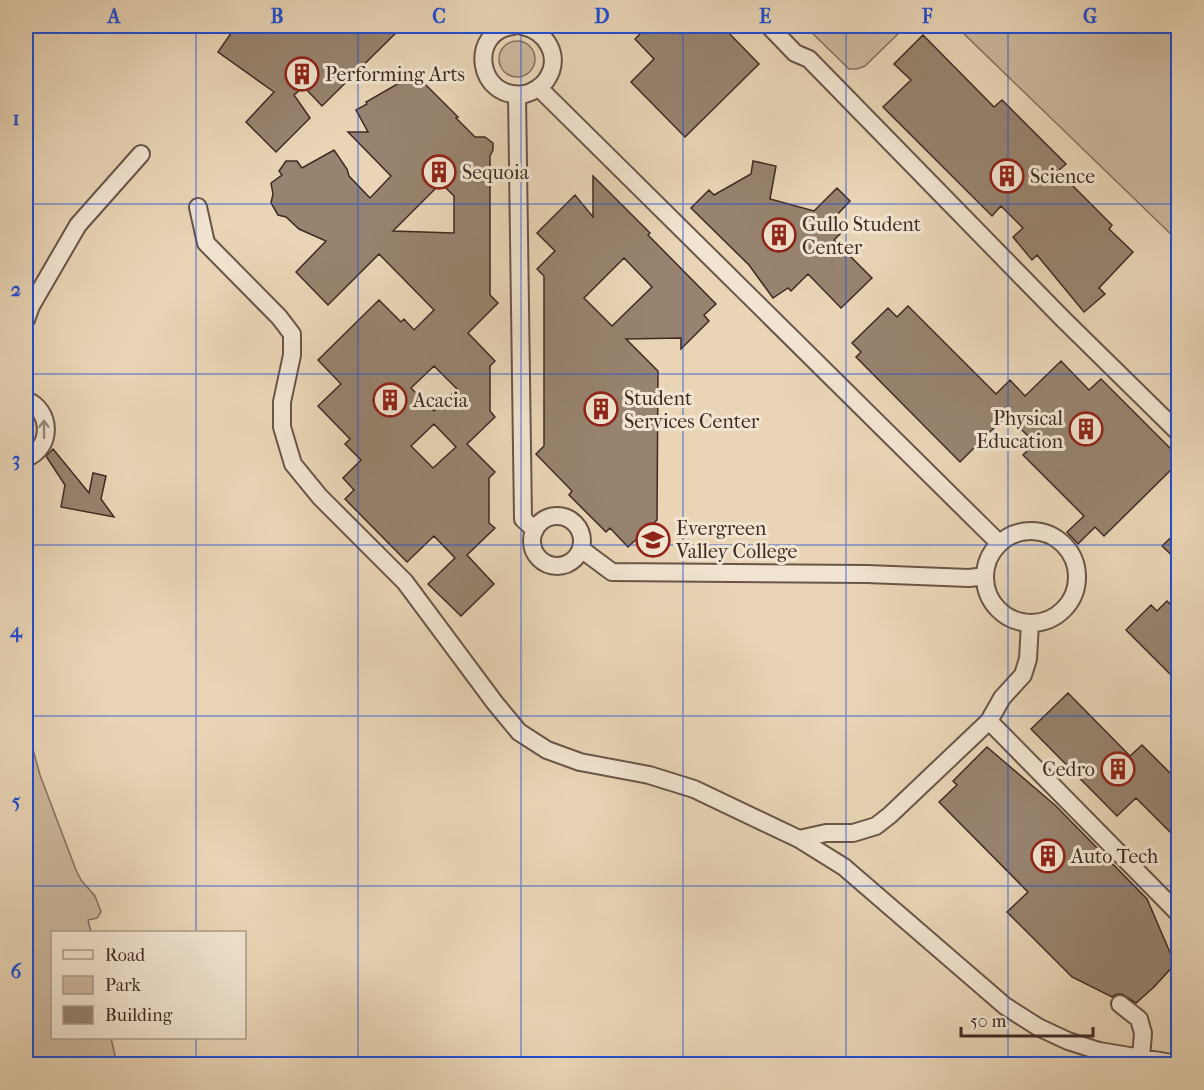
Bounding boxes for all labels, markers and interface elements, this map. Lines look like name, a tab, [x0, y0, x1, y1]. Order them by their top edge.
text: A	[106, 5, 122, 28]
text: B	[270, 5, 284, 28]
text: C	[432, 5, 446, 28]
text: D	[594, 5, 610, 28]
text: E	[759, 5, 771, 28]
text: F	[921, 5, 933, 28]
text: G	[1083, 5, 1097, 28]
building icon: Performing Arts	[284, 56, 320, 92]
place label: Performing Arts	[325, 63, 465, 86]
text: 1	[12, 107, 20, 130]
building icon: Sequoia	[421, 154, 457, 190]
building icon: Science	[989, 158, 1025, 194]
place label: Sequoia	[462, 161, 530, 184]
place label: Science	[1030, 165, 1095, 188]
place label: Gullo Student Center	[802, 213, 921, 259]
building icon: Gullo Student Center	[761, 217, 797, 253]
text: 2	[11, 278, 21, 301]
building icon: Acacia	[372, 382, 408, 418]
place label: Student Services Center	[624, 387, 760, 433]
place label: Acacia	[412, 389, 469, 412]
building icon: Student Services Center	[583, 391, 619, 427]
place label: Physical Education	[976, 407, 1063, 453]
building icon: Physical Education	[1068, 411, 1104, 447]
one-way arrow	[38, 420, 50, 439]
text: 3	[12, 448, 20, 471]
place label: Evergreen Valley College	[675, 517, 797, 563]
school or university icon: Evergreen Valley College	[635, 522, 671, 558]
text: 4	[9, 619, 23, 643]
building icon: Cedro	[1100, 751, 1136, 787]
place label: Cedro	[1042, 758, 1095, 781]
text: 5	[12, 790, 21, 813]
building icon: Auto Tech	[1030, 838, 1066, 874]
place label: Auto Tech	[1070, 845, 1159, 868]
legend	[51, 931, 246, 1039]
text: Road	[105, 945, 145, 966]
text: 6	[11, 960, 23, 983]
text: Park	[105, 975, 142, 996]
scale bar	[961, 1000, 1093, 1038]
text: Building	[105, 1005, 173, 1026]
text: 50 m	[970, 1011, 1007, 1032]

